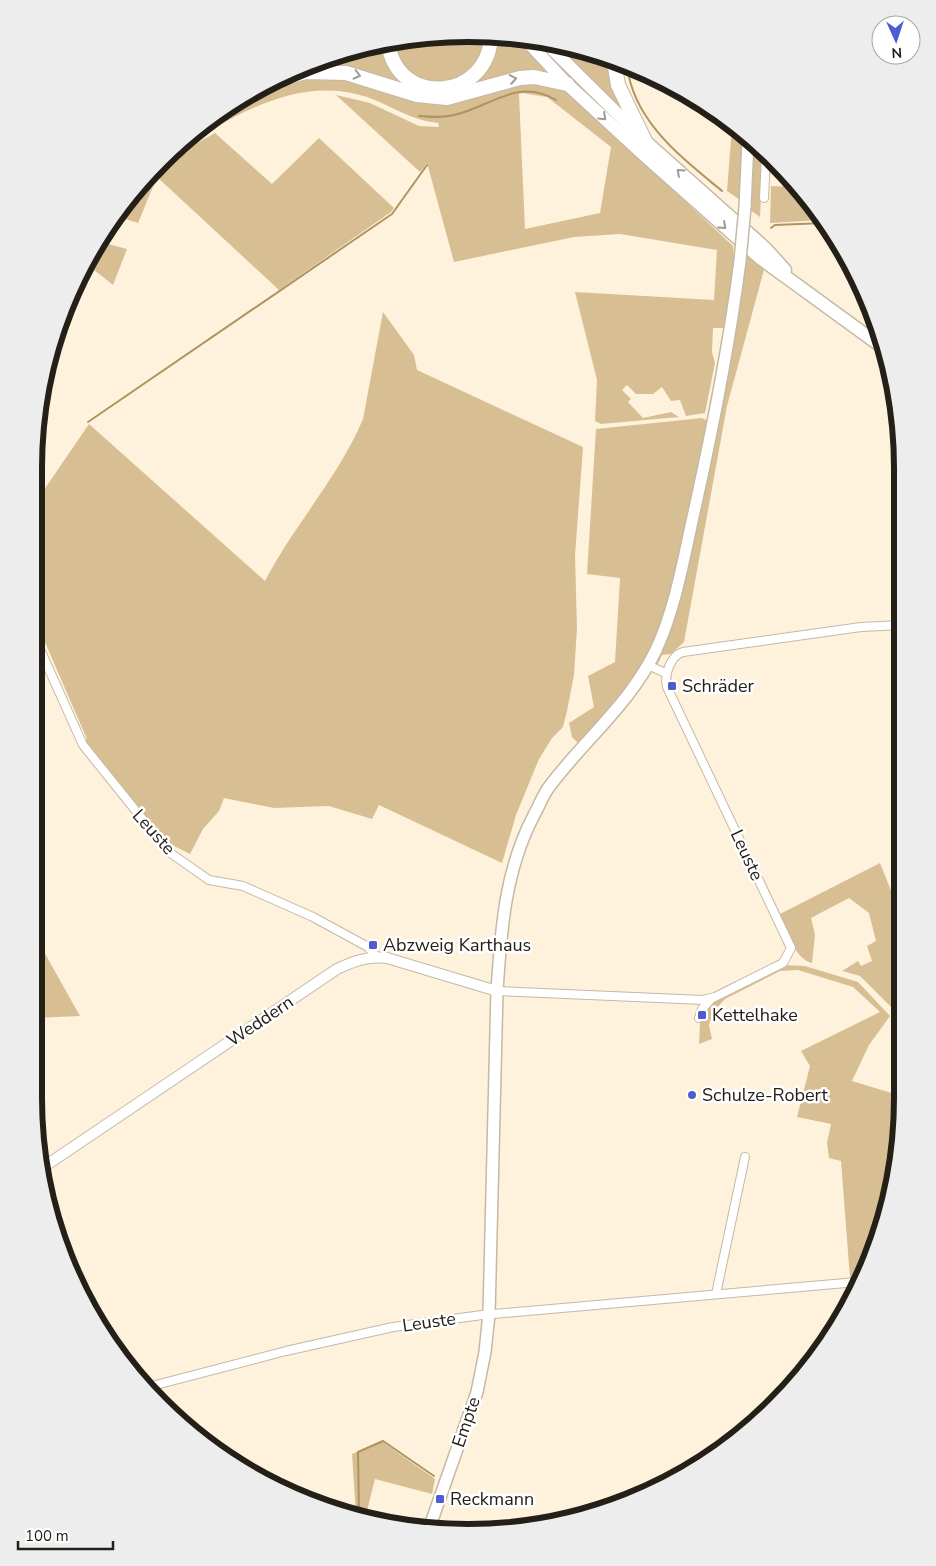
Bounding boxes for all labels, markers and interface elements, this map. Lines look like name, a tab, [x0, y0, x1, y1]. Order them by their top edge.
north arrow	[871, 15, 921, 65]
text: N	[891, 43, 902, 62]
one-way arrow	[353, 69, 362, 80]
one-way arrow	[509, 75, 518, 85]
one-way arrow	[597, 111, 606, 120]
one-way arrow	[677, 169, 686, 178]
one-way arrow	[718, 220, 727, 229]
place label: Schräder	[682, 674, 755, 698]
marker: Schräder	[666, 680, 678, 692]
street label: Leuste	[127, 804, 181, 860]
street label: Leuste	[725, 826, 769, 884]
place label: Abzweig Karthaus	[383, 933, 531, 957]
marker: Abzweig Karthaus	[367, 939, 379, 951]
street label: Weddern	[222, 990, 298, 1052]
place label: Kettelhake	[712, 1003, 798, 1027]
marker: Kettelhake	[696, 1009, 708, 1021]
place label: Schulze-Robert	[702, 1083, 828, 1107]
marker: Schulze-Robert	[686, 1089, 698, 1101]
street label: Leuste	[401, 1306, 457, 1338]
street label: Empte	[446, 1393, 486, 1451]
place label: Reckmann	[450, 1487, 534, 1511]
marker: Reckmann	[434, 1493, 446, 1505]
scale bar	[18, 1518, 112, 1550]
text: 100 m	[25, 1526, 69, 1546]

